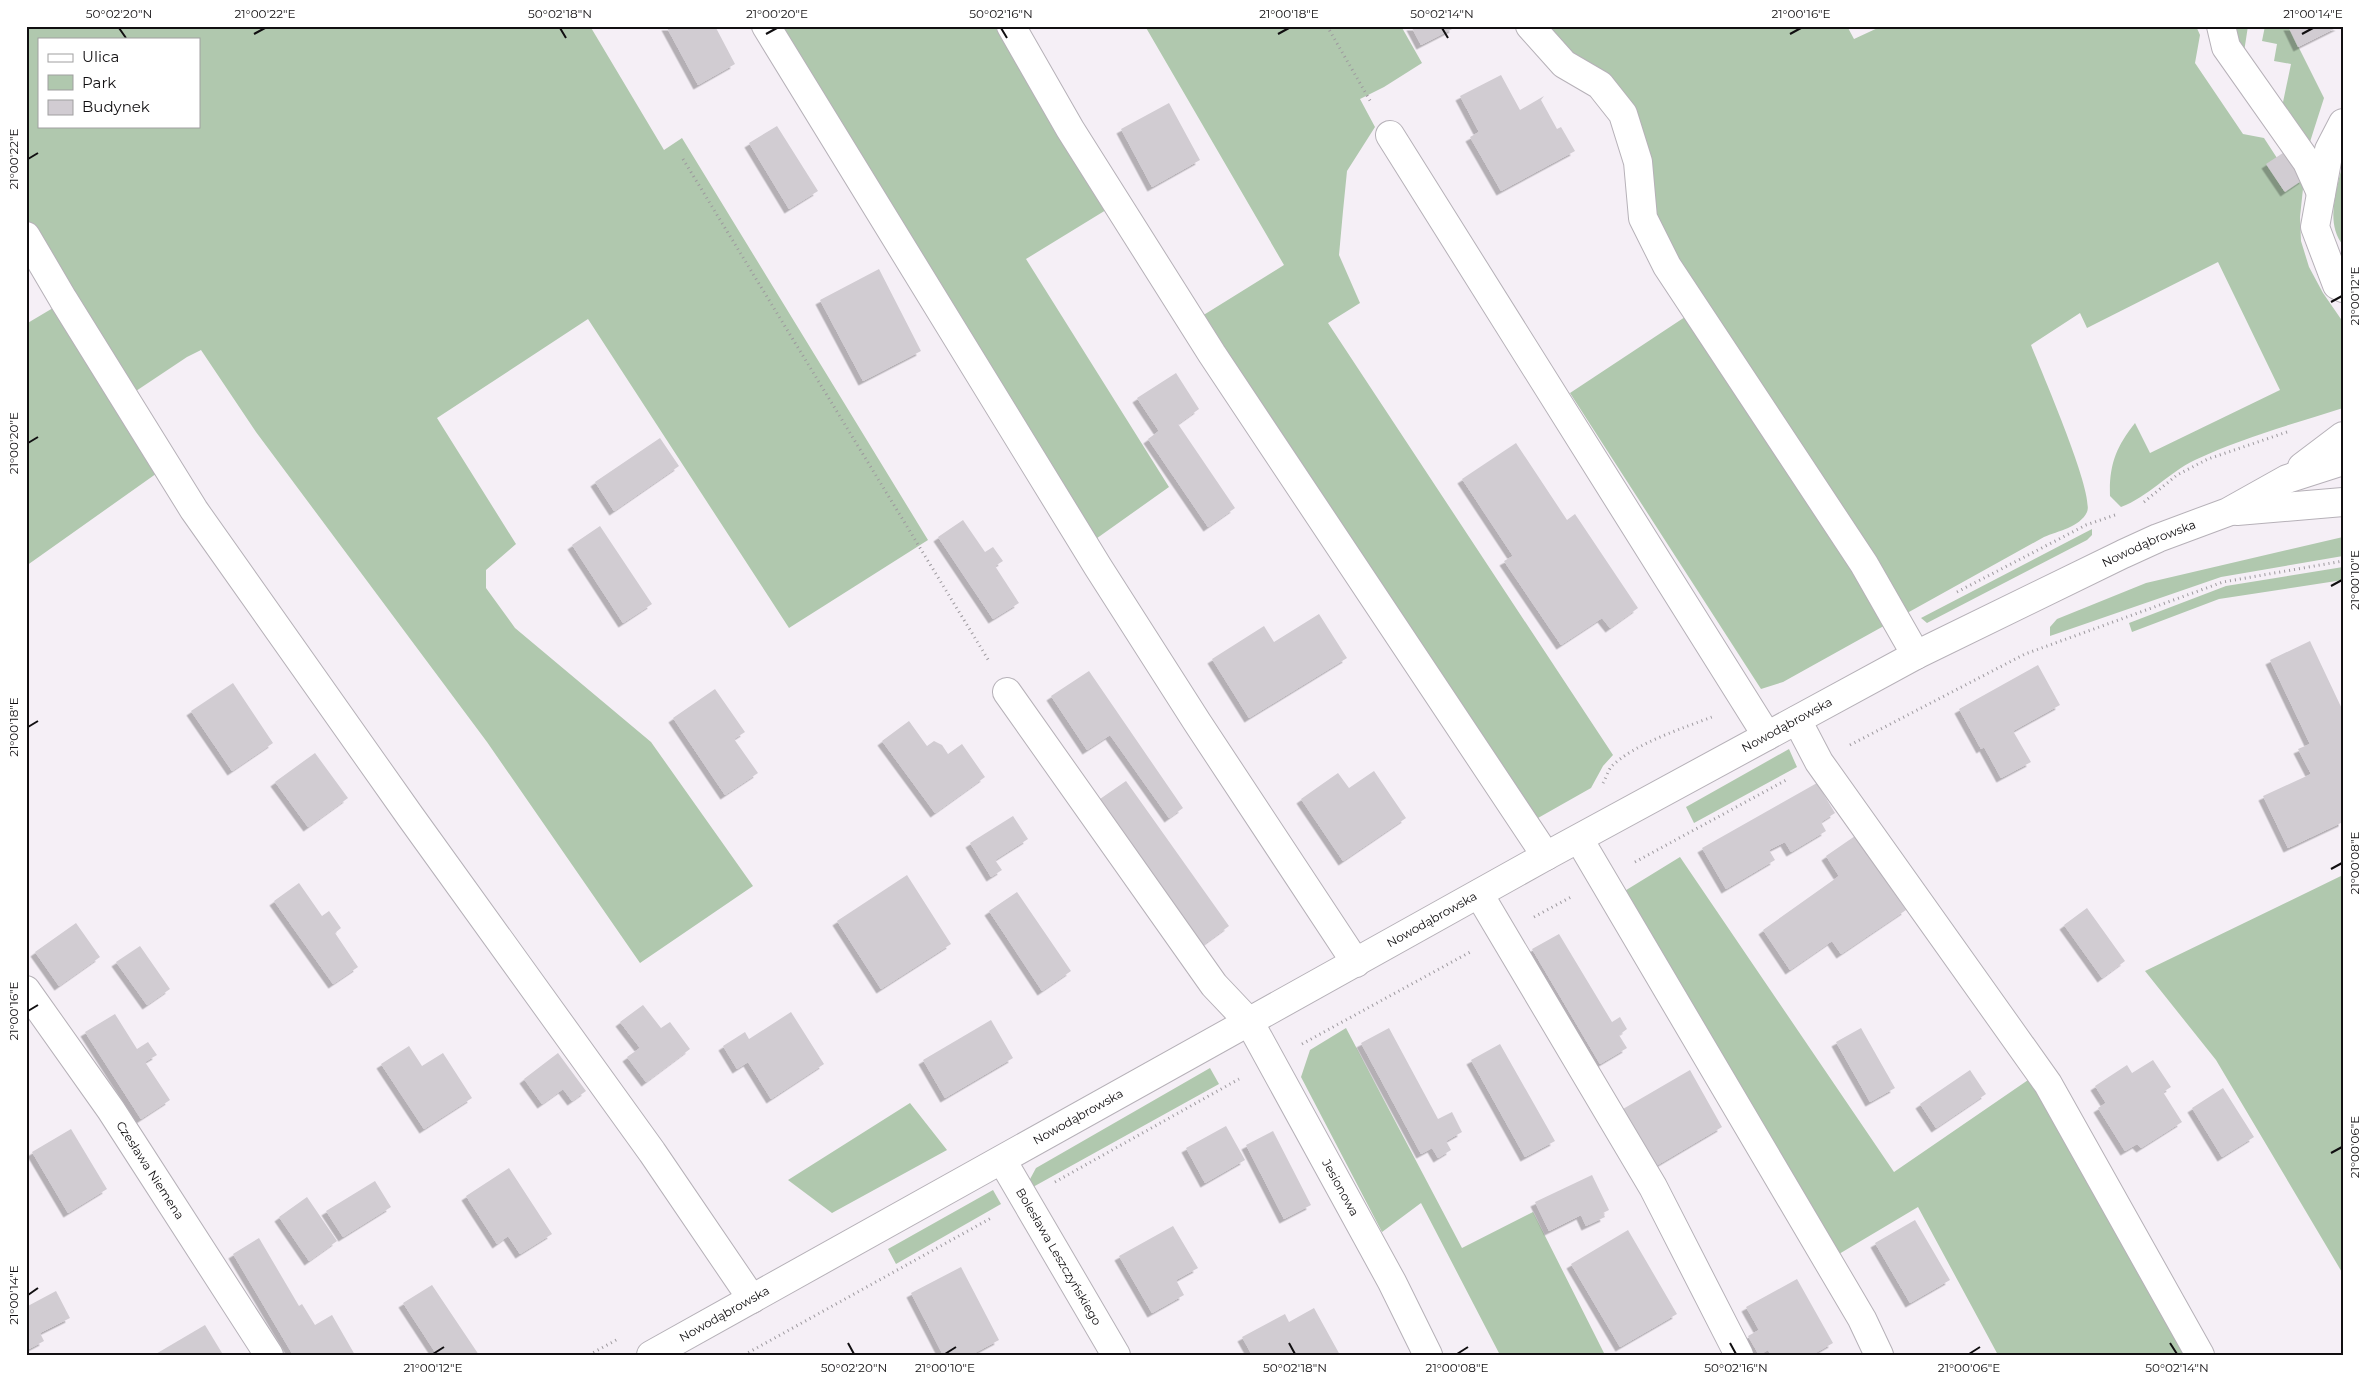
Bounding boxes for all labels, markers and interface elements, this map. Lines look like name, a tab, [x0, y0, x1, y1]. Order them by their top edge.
text: 50°02'20"N	[86, 6, 152, 21]
text: 21°00'22"E	[234, 6, 296, 21]
text: 50°02'18"N	[528, 6, 592, 21]
text: 21°00'20"E	[746, 6, 808, 21]
text: 50°02'16"N	[969, 6, 1033, 21]
text: 21°00'18"E	[1259, 6, 1319, 21]
text: 50°02'14"N	[1410, 6, 1474, 21]
text: 21°00'16"E	[1771, 6, 1831, 21]
text: 21°00'14"E	[2283, 6, 2343, 21]
legend	[38, 38, 200, 128]
text: Ulica	[82, 47, 119, 66]
text: Park	[82, 73, 116, 92]
text: Budynek	[82, 97, 150, 116]
text: 21°00'22"E	[6, 128, 21, 190]
text: 21°00'12"E	[2347, 267, 2362, 325]
text: 21°00'20"E	[6, 412, 21, 474]
street label: Nowodąbrowska	[2099, 517, 2198, 570]
text: 21°00'10"E	[2347, 550, 2362, 610]
street label: Nowodąbrowska	[1739, 694, 1835, 755]
text: 21°00'18"E	[6, 697, 21, 757]
text: 21°00'08"E	[2347, 832, 2362, 894]
street label: Nowodąbrowska	[1384, 888, 1479, 950]
text: 21°00'16"E	[6, 981, 21, 1041]
street label: Nowodąbrowska	[1030, 1085, 1126, 1148]
text: 21°00'06"E	[2347, 1116, 2362, 1178]
street label: Czesława Niemena	[113, 1118, 188, 1222]
street label: Jesionowa	[1319, 1156, 1362, 1219]
street label: Bolesława Leszczyńskiego	[1013, 1185, 1105, 1328]
text: 21°00'14"E	[6, 1265, 21, 1325]
street label: Nowodąbrowska	[676, 1283, 772, 1345]
text: 21°00'12"E	[404, 1360, 462, 1375]
text: 50°02'20"N	[821, 1360, 887, 1375]
text: 21°00'10"E	[915, 1360, 975, 1375]
text: 50°02'18"N	[1263, 1360, 1327, 1375]
text: 21°00'08"E	[1426, 1360, 1488, 1375]
text: 50°02'16"N	[1704, 1360, 1768, 1375]
text: 21°00'06"E	[1938, 1360, 2000, 1375]
text: 50°02'14"N	[2145, 1360, 2209, 1375]

